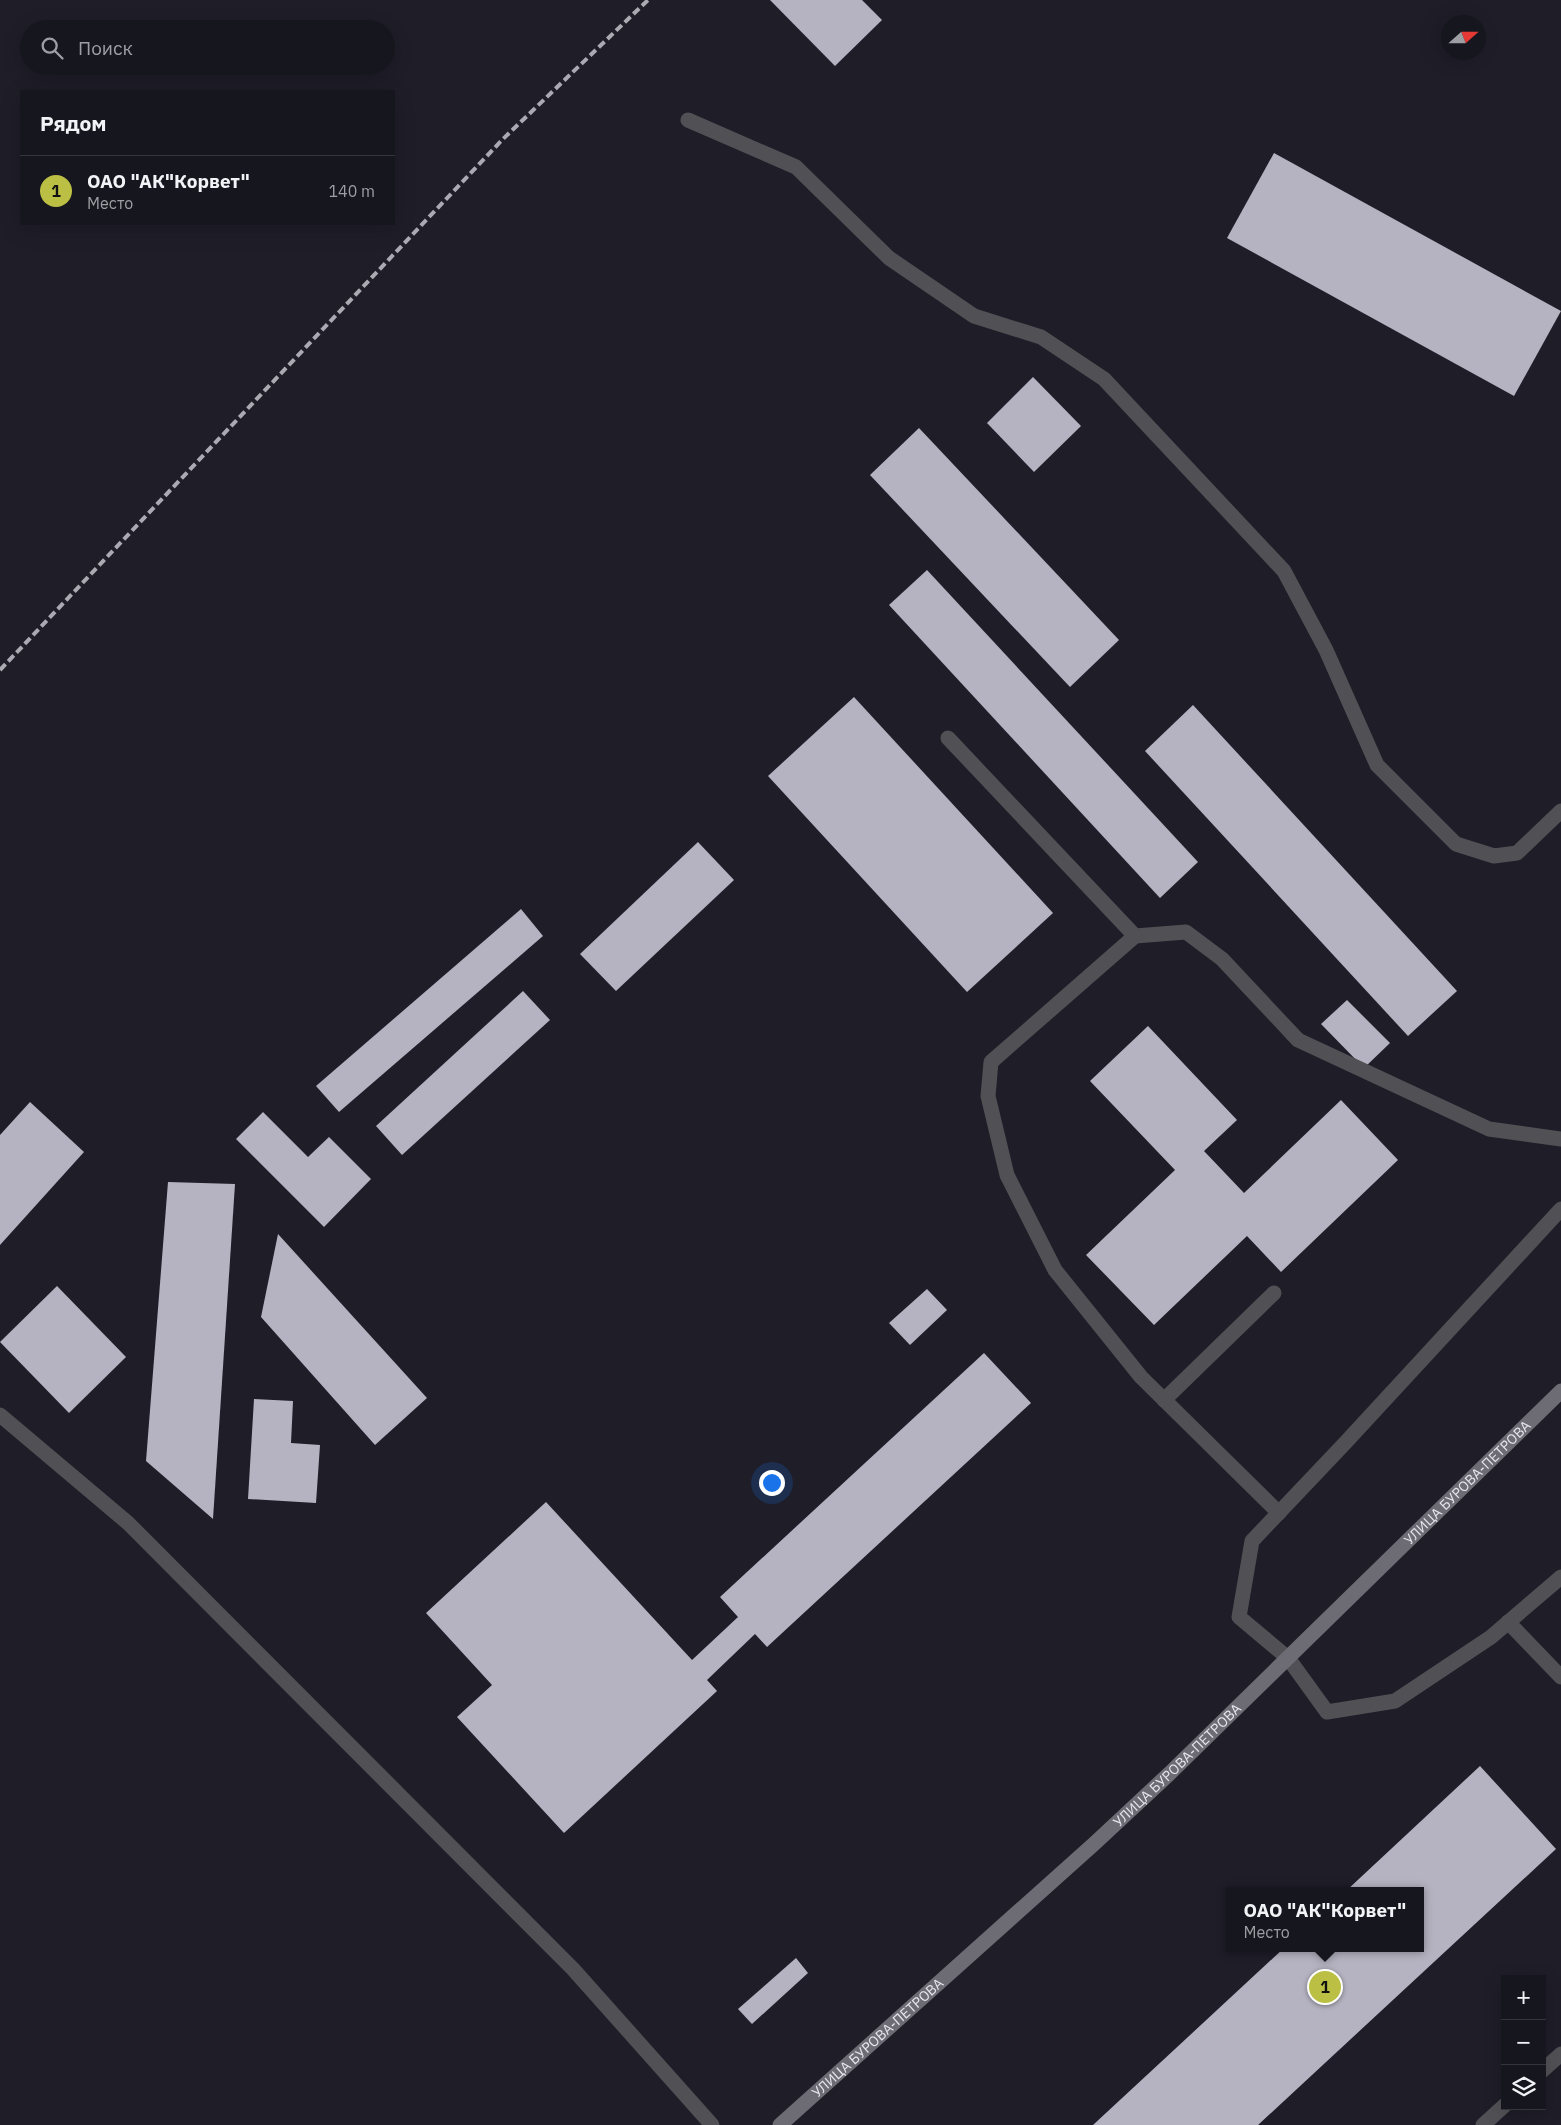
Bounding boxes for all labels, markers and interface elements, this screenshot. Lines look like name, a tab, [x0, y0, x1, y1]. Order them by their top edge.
north arrow	[1441, 15, 1486, 60]
search box	[20, 20, 395, 75]
icon: search	[38, 34, 66, 62]
text: Поиск	[78, 36, 133, 60]
text: Рядом	[40, 109, 107, 137]
text: ОАО "АК"Корвет"	[87, 169, 250, 193]
text: 1	[51, 181, 61, 201]
text: 140 m	[328, 181, 375, 201]
text: Место	[87, 193, 133, 213]
street label: УЛИЦА БУРОВА-ПЕТРОВА	[1400, 1416, 1535, 1549]
your location	[759, 1470, 785, 1496]
street label: УЛИЦА БУРОВА-ПЕТРОВА	[1109, 1700, 1245, 1831]
popup	[1226, 1887, 1424, 1952]
text: ОАО "АК"Корвет"	[1244, 1898, 1406, 1922]
text: Место	[1244, 1922, 1290, 1942]
pin: 1	[1309, 1968, 1341, 2006]
street label: УЛИЦА БУРОВА-ПЕТРОВА	[808, 1974, 947, 2101]
map controls	[1501, 1975, 1546, 2110]
button: +	[1501, 1975, 1546, 2020]
button: −	[1501, 2020, 1546, 2065]
button: layers	[1501, 2065, 1546, 2110]

